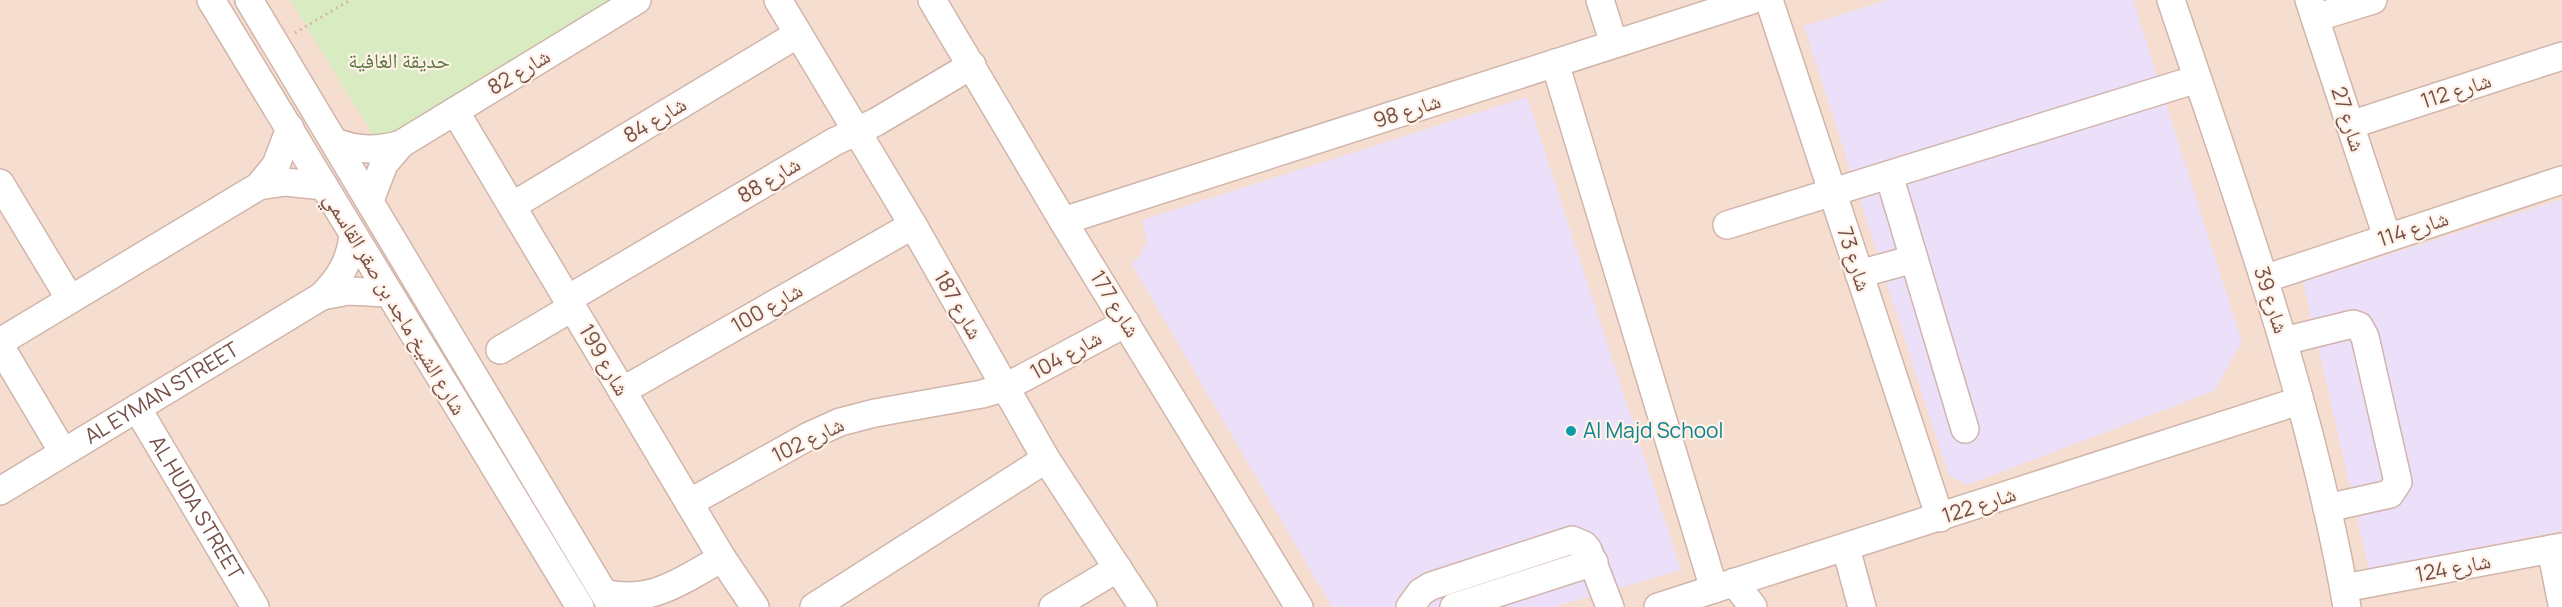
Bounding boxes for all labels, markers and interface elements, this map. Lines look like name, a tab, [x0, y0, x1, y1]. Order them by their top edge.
street label: شارع 82	[482, 42, 555, 101]
park label: حديقة الغافية	[348, 46, 450, 74]
street label: شارع 112	[2417, 66, 2494, 115]
street label: شارع 27	[2325, 83, 2373, 155]
street label: شارع 98	[1369, 86, 1444, 134]
street label: شارع 84	[618, 89, 691, 149]
street label: شارع 88	[732, 149, 805, 209]
street label: شارع الشيخ ماجد بن صقر القاسمي	[315, 187, 474, 422]
street label: شارع 114	[2374, 203, 2452, 253]
street label: شارع 73	[1831, 223, 1879, 295]
street label: شارع 39	[2248, 263, 2296, 337]
street label: شارع 187	[928, 265, 990, 344]
street label: شارع 177	[1084, 265, 1147, 342]
street label: شارع 100	[726, 276, 807, 339]
street label: شارع 199	[573, 319, 637, 400]
street label: شارع 104	[1025, 323, 1106, 385]
street label: AL EYMAN STREET	[79, 335, 244, 450]
street label: شارع 102	[767, 410, 848, 469]
place label: Al Majd School	[1583, 416, 1723, 444]
marker: Al Majd School	[1564, 424, 1578, 438]
street label: AL HUDA STREET	[143, 430, 251, 585]
street label: شارع 122	[1938, 479, 2019, 529]
street label: شارع 124	[2413, 546, 2493, 588]

